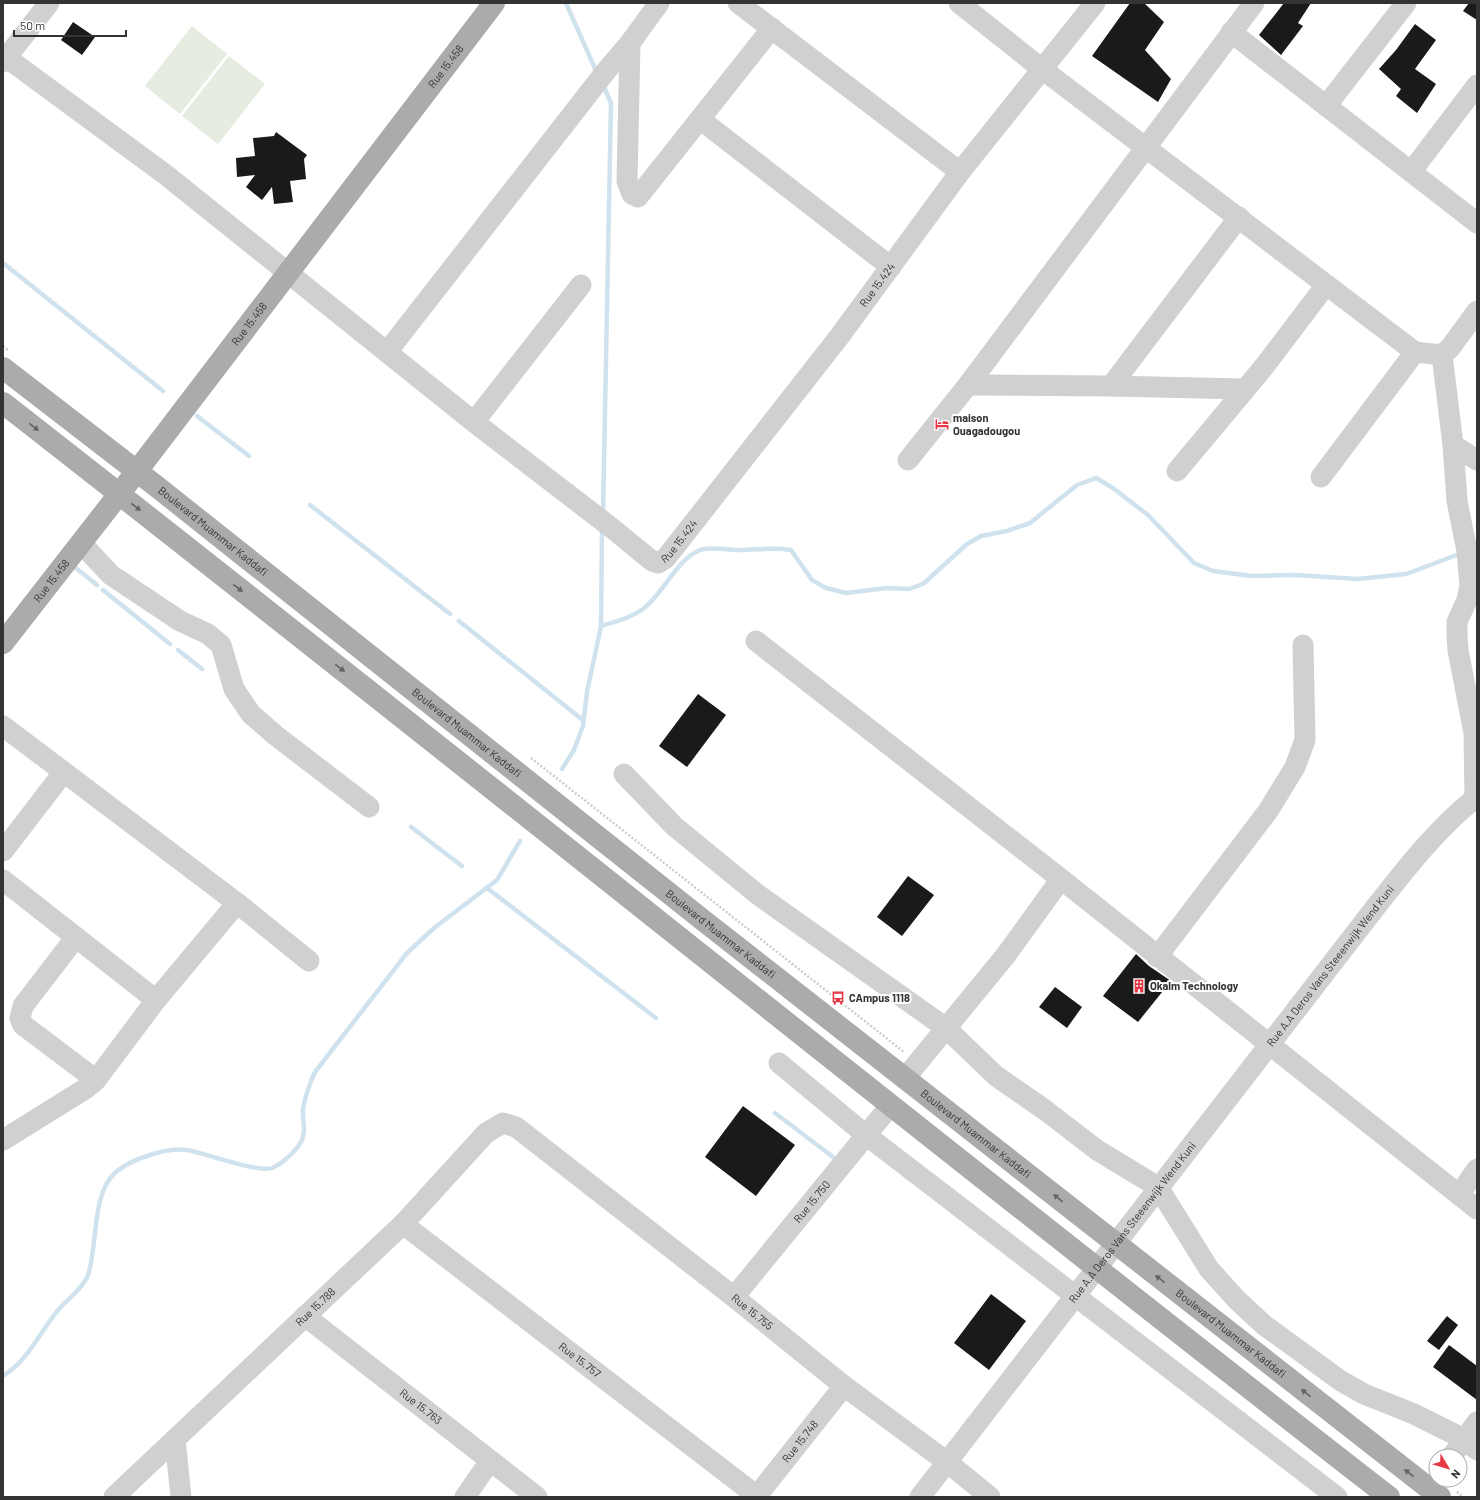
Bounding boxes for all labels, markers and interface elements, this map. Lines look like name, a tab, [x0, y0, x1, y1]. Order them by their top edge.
scale bar	[14, 12, 126, 38]
text: 50 m	[20, 18, 45, 32]
street label: Rue 15.458	[425, 42, 466, 90]
street label: Rue 15.424	[856, 260, 897, 309]
street label: Rue 15.458	[228, 299, 270, 348]
place label: maison Ouagadougou	[953, 411, 1020, 437]
hotel icon: maison Ouagadougou	[934, 416, 950, 432]
one-way arrow	[28, 423, 39, 431]
street label: Boulevard Muammar Kaddafi	[156, 483, 271, 578]
one-way arrow	[131, 503, 142, 511]
street label: Rue 15.424	[658, 517, 700, 565]
street label: Rue 15.458	[30, 556, 72, 604]
one-way arrow	[233, 583, 244, 592]
one-way arrow	[335, 664, 346, 673]
street label: Boulevard Muammar Kaddafi	[410, 685, 524, 780]
street label: Rue A.A Deros Vans Steeenwijk Wend Kuni	[1264, 882, 1396, 1049]
street label: Boulevard Muammar Kaddafi	[663, 886, 779, 981]
building icon: Okalm Technology	[1131, 978, 1147, 994]
place label: Okalm Technology	[1150, 979, 1239, 992]
bus stop icon: CAmpus 1118	[830, 990, 846, 1006]
place label: CAmpus 1118	[849, 991, 910, 1004]
street label: Boulevard Muammar Kaddafi	[918, 1086, 1034, 1180]
street label: Rue A.A Deros Vans Steeenwijk Wend Kuni	[1065, 1139, 1198, 1305]
street label: Rue 15.750	[790, 1178, 832, 1225]
one-way arrow	[1052, 1194, 1063, 1203]
one-way arrow	[1154, 1275, 1165, 1283]
street label: Rue 15.788	[292, 1284, 338, 1328]
street label: Boulevard Muammar Kaddafi	[1174, 1286, 1289, 1380]
street label: Rue 15.755	[729, 1291, 776, 1332]
street label: Rue 15.757	[557, 1339, 604, 1380]
street label: Rue 15.763	[398, 1386, 445, 1426]
one-way arrow	[1301, 1389, 1312, 1397]
street label: Rue 15.748	[779, 1417, 821, 1465]
north arrow	[1428, 1448, 1468, 1488]
text: N	[1449, 1468, 1464, 1481]
one-way arrow	[1403, 1469, 1414, 1477]

